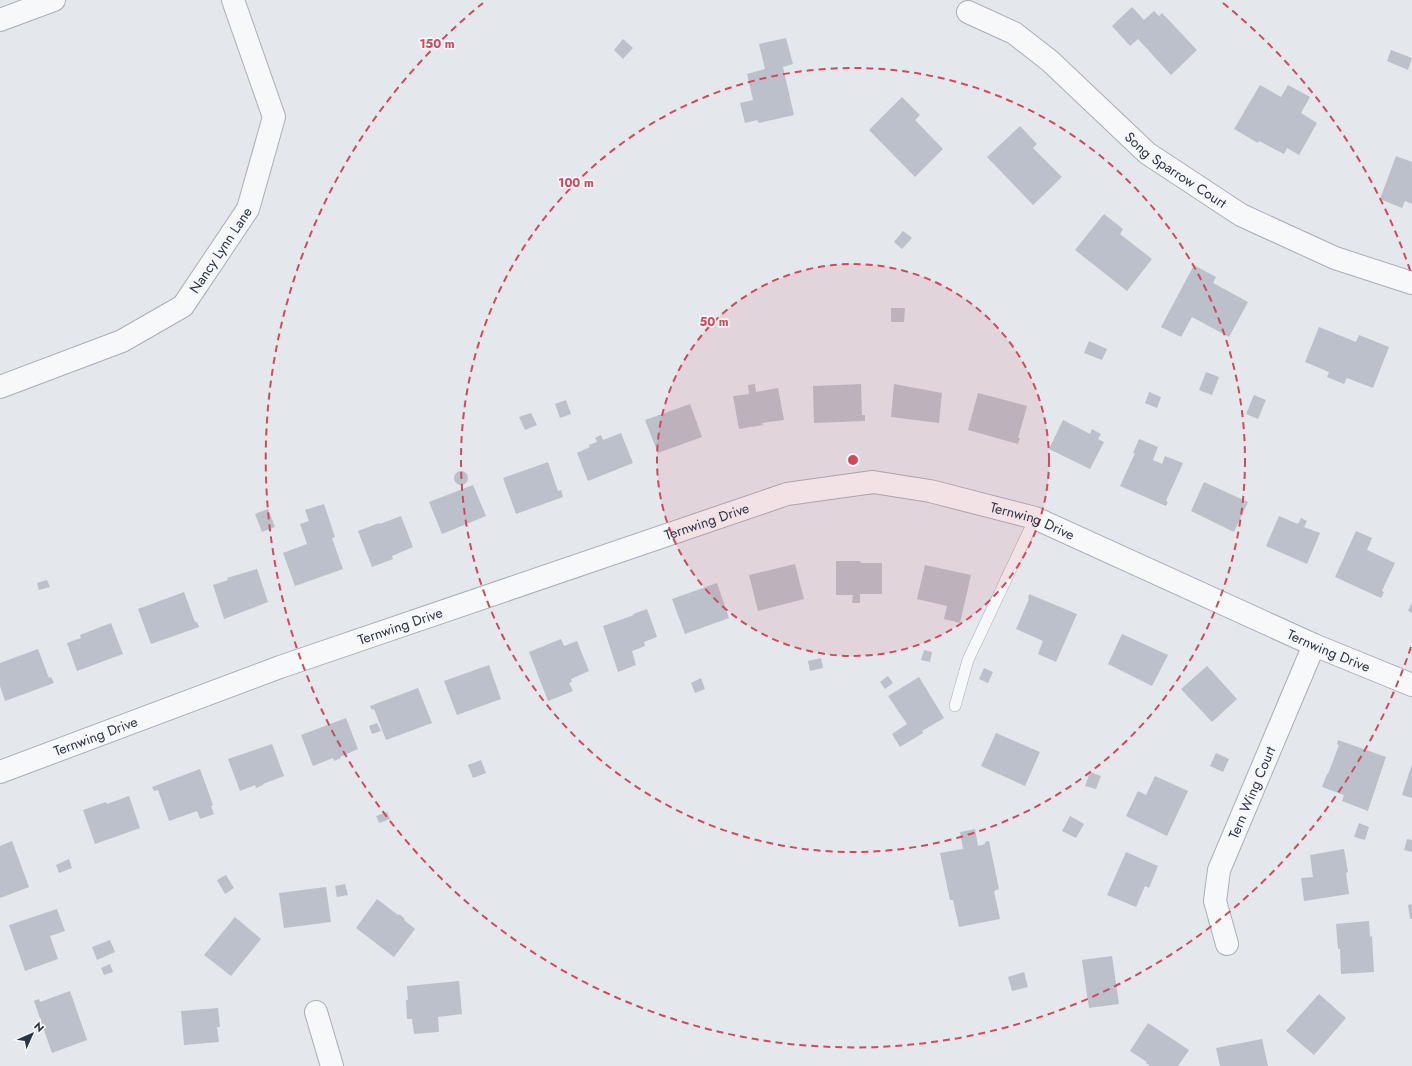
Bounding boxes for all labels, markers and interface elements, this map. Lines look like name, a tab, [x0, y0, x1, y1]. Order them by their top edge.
text: 150 m	[419, 35, 455, 53]
street label: Song Sparrow Court	[1120, 127, 1231, 213]
text: 100 m	[558, 174, 594, 192]
street label: Nancy Lynn Lane	[184, 203, 257, 297]
text: 50 m	[699, 313, 729, 331]
centre of rings	[846, 453, 860, 467]
street label: Ternwing Drive	[988, 497, 1078, 545]
street label: Ternwing Drive	[662, 498, 752, 545]
street label: Ternwing Drive	[355, 602, 445, 650]
street label: Ternwing Drive	[1284, 624, 1373, 677]
street label: Ternwing Drive	[51, 711, 140, 761]
street label: Tern Wing Court	[1223, 743, 1280, 842]
north arrow	[12, 1014, 52, 1054]
text: N	[30, 1018, 48, 1036]

